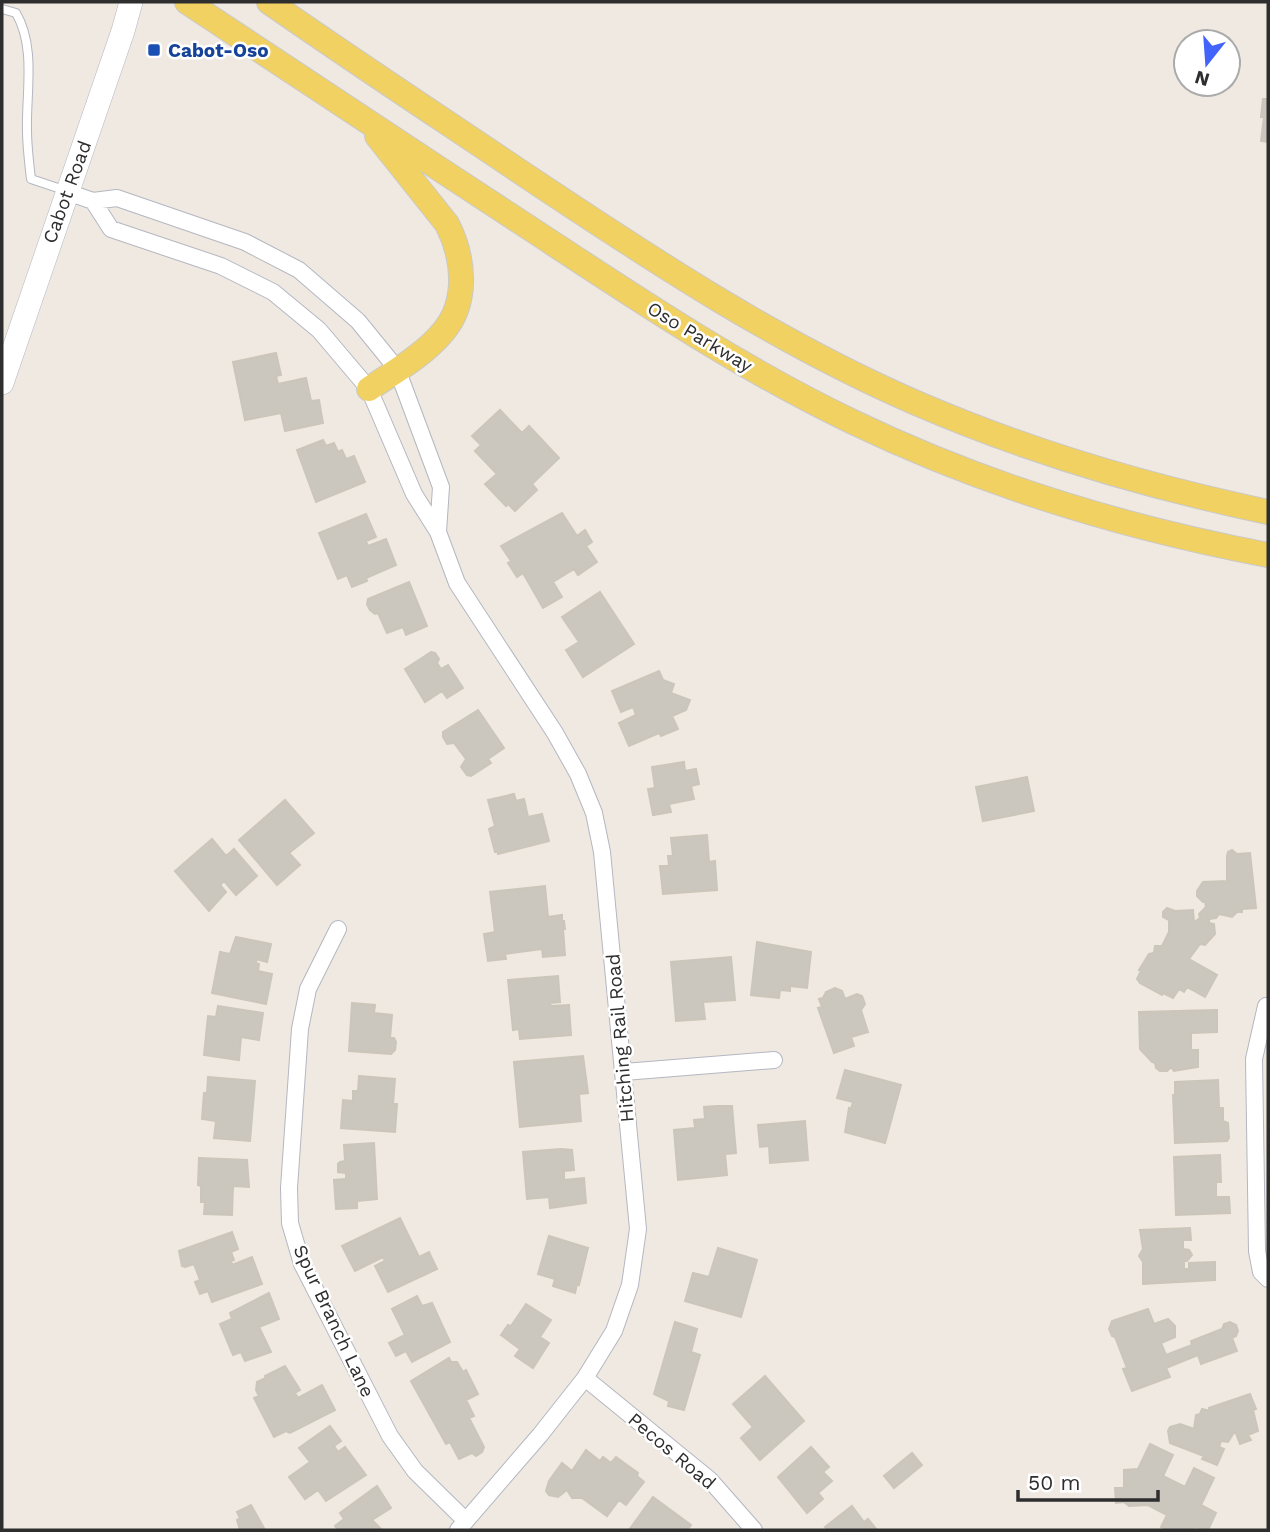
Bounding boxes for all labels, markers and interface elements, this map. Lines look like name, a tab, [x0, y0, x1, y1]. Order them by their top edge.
north arrow	[1172, 28, 1242, 98]
place label: Cabot-Oso	[168, 39, 269, 62]
marker: Cabot-Oso	[146, 42, 162, 58]
text: N	[1192, 66, 1212, 92]
street label: Cabot Road	[38, 137, 96, 247]
street label: Oso Parkway	[643, 297, 757, 378]
street label: Hitching Rail Road	[601, 953, 639, 1123]
street label: Spur Branch Lane	[289, 1241, 379, 1401]
street label: Pecos Road	[624, 1408, 720, 1494]
scale bar	[1018, 1458, 1158, 1502]
text: 50 m	[1028, 1470, 1080, 1495]

